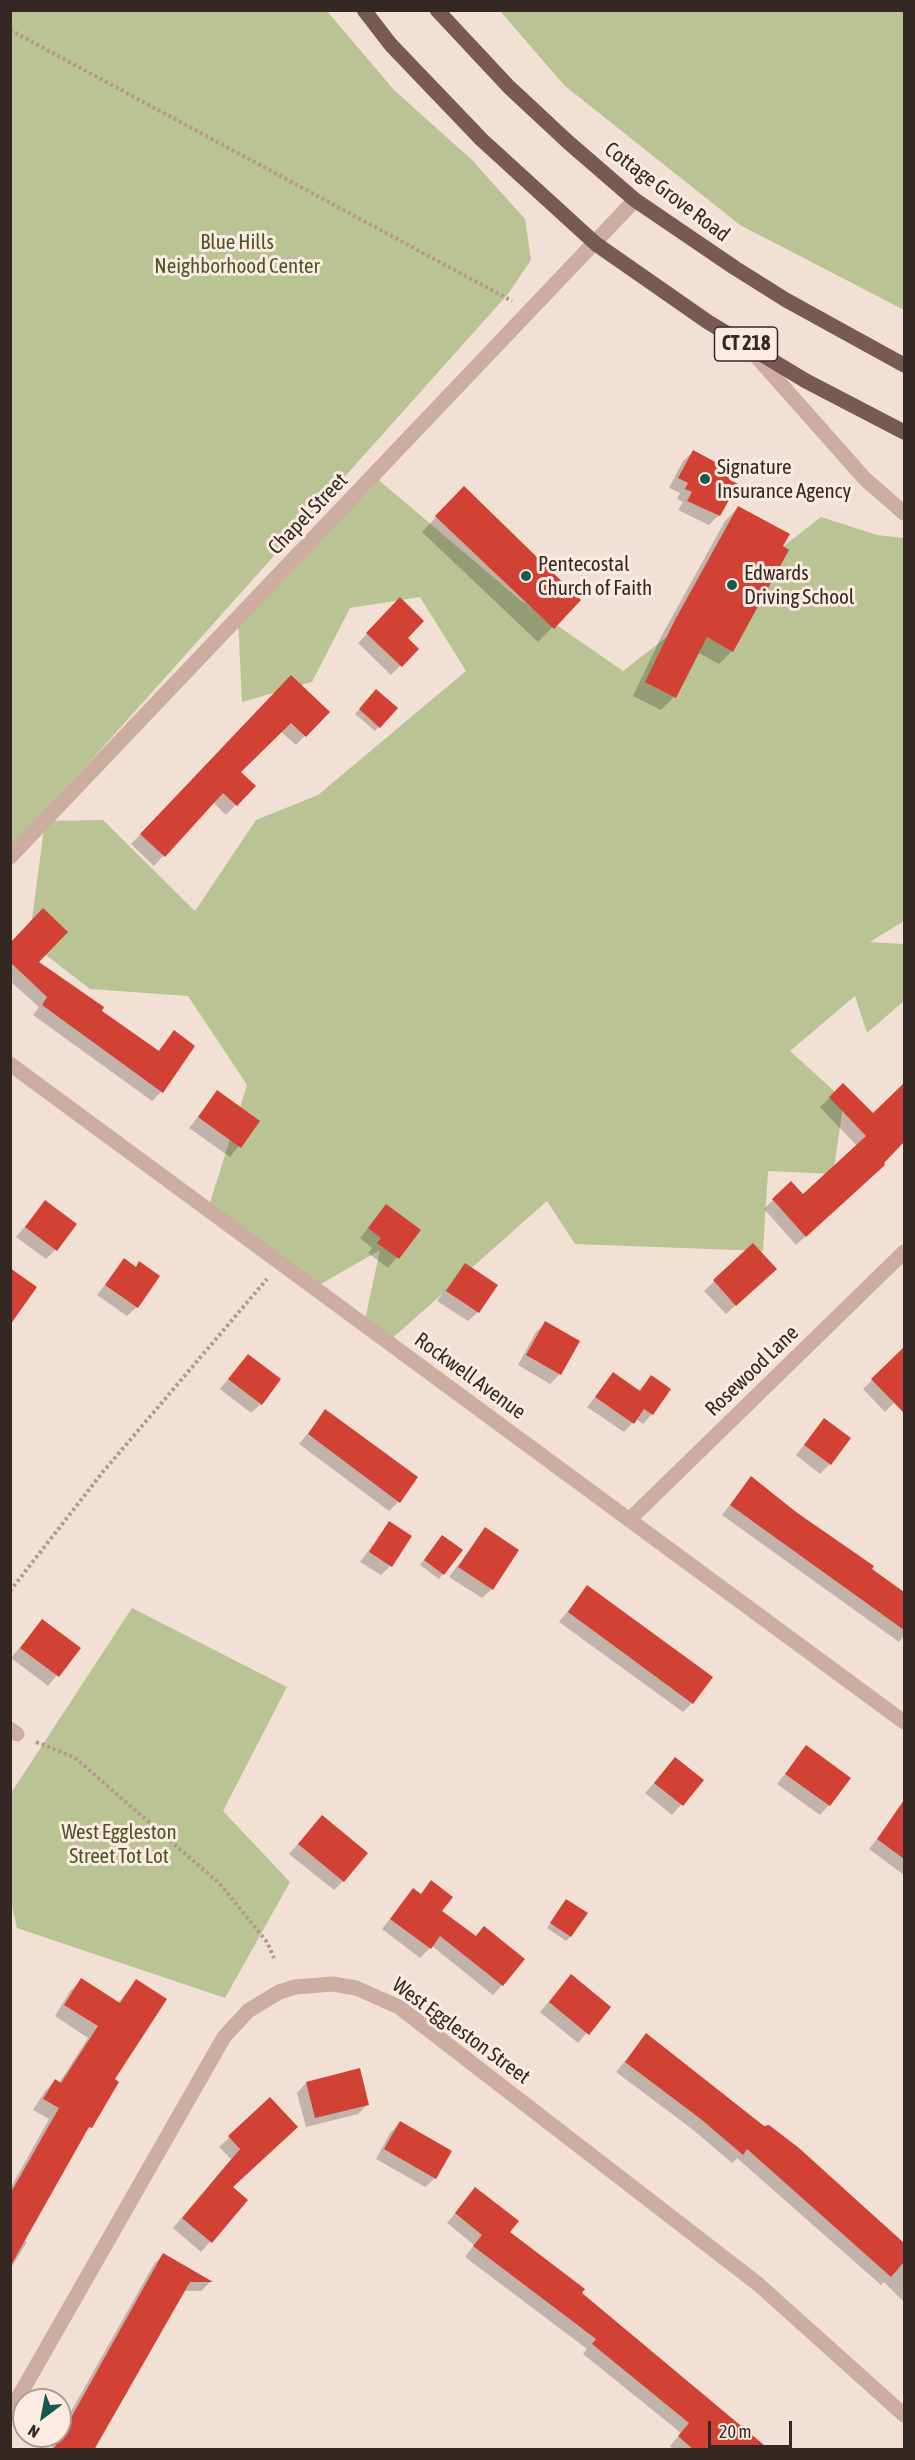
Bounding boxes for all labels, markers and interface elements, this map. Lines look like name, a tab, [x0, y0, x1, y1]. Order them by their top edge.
street label: Cottage Grove Road	[599, 137, 735, 247]
park label: Blue Hills Neighborhood Center	[154, 229, 320, 279]
road number: CT 218	[714, 327, 777, 361]
place label: Signature Insurance Agency	[717, 454, 851, 504]
street label: Chapel Street	[263, 468, 353, 560]
marker: Signature Insurance Agency	[698, 472, 712, 486]
place label: Pentecostal Church of Faith	[538, 551, 652, 601]
place label: Edwards Driving School	[744, 560, 854, 610]
marker: Pentecostal Church of Faith	[519, 569, 533, 583]
marker: Edwards Driving School	[725, 578, 739, 592]
street label: Rosewood Lane	[700, 1320, 804, 1422]
street label: Rockwell Avenue	[409, 1327, 531, 1425]
park label: West Eggleston Street Tot Lot	[61, 1819, 177, 1869]
street label: West Eggleston Street	[387, 1973, 535, 2089]
north arrow	[12, 2388, 72, 2448]
scale bar	[711, 2409, 795, 2447]
text: N	[25, 2421, 42, 2442]
text: 20 m	[719, 2421, 751, 2442]

